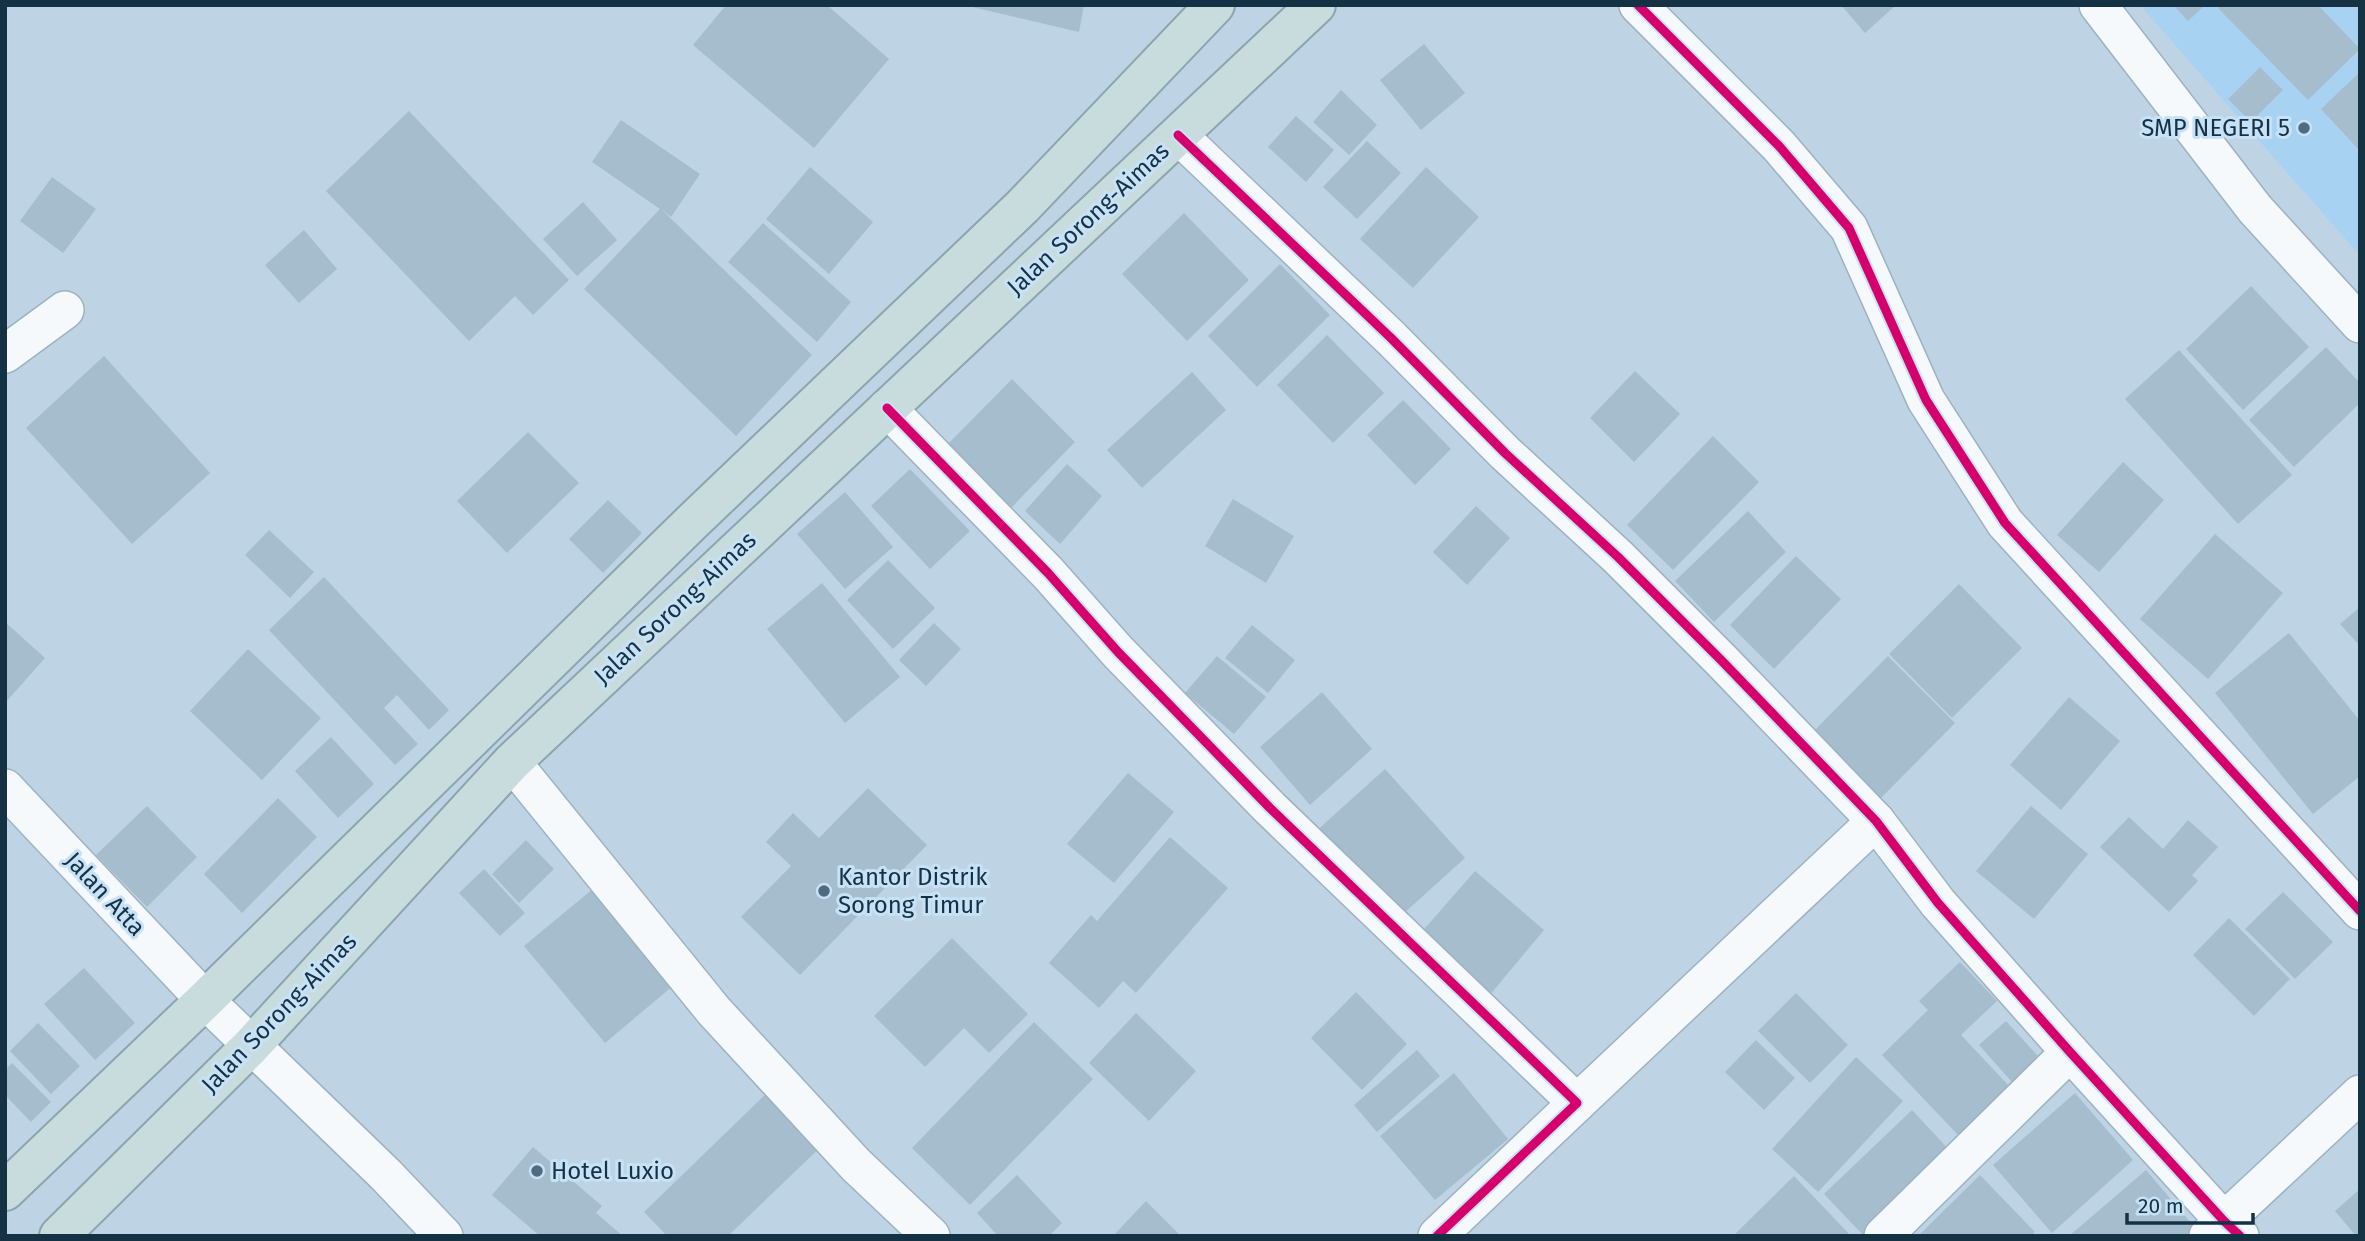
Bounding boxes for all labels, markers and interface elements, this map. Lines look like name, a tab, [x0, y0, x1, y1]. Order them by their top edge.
place label: SMP NEGERI 5	[2141, 114, 2290, 142]
marker: SMP NEGERI 5	[2296, 120, 2312, 136]
street label: Jalan Sorong-Aimas	[1001, 137, 1175, 301]
street label: Jalan Sorong-Aimas	[588, 526, 762, 690]
street label: Jalan Atta	[59, 846, 151, 942]
place label: Kantor Distrik Sorong Timur	[838, 863, 988, 919]
marker: Kantor Distrik Sorong Timur	[816, 883, 832, 899]
street label: Jalan Sorong-Aimas	[196, 927, 362, 1099]
place label: Hotel Luxio	[551, 1157, 674, 1185]
marker: Hotel Luxio	[529, 1163, 545, 1179]
scale bar	[2127, 1182, 2253, 1226]
text: 20 m	[2138, 1193, 2184, 1219]

